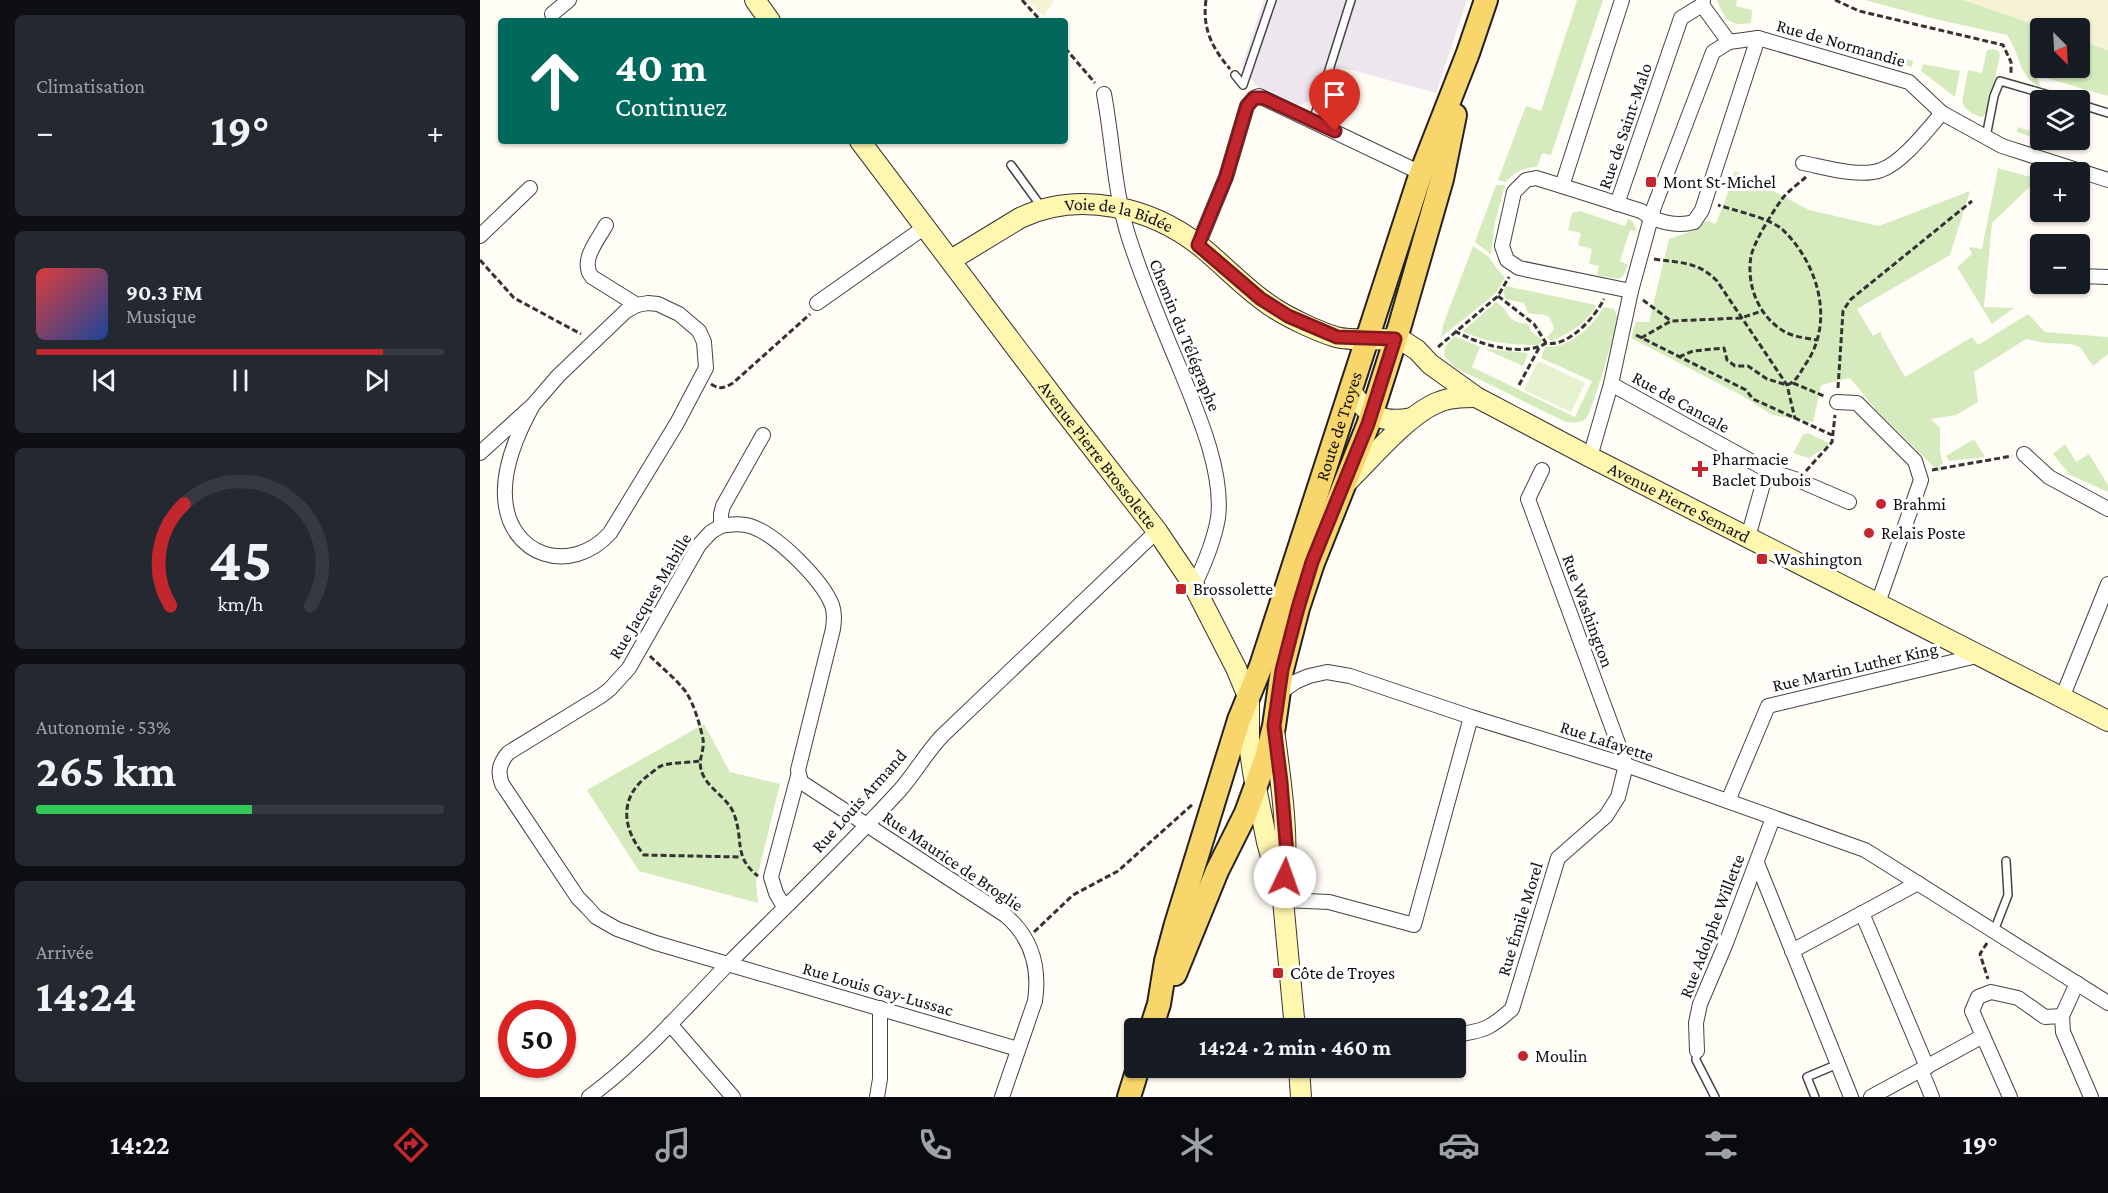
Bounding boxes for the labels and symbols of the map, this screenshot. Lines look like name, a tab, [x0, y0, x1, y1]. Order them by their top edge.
street label: Rue de Normandie	[1774, 15, 1908, 71]
north arrow	[2030, 18, 2090, 78]
street label: Rue de Saint-Malo	[1594, 60, 1656, 192]
pin	[1309, 69, 1360, 131]
place label: Mont St-Michel	[1663, 172, 1776, 192]
marker: Mont St-Michel	[1644, 175, 1658, 189]
street label: Voie de la Bidée	[1064, 194, 1177, 236]
street label: Chemin du Télégraphe	[1145, 256, 1225, 414]
street label: Rue de Cancale	[1629, 367, 1733, 437]
street label: Route de Troyes	[1312, 369, 1366, 484]
street label: Avenue Pierre Brossolette	[1035, 377, 1162, 533]
place label: Pharmacie Baclet Dubois	[1712, 449, 1811, 490]
street label: Avenue Pierre Semard	[1605, 458, 1754, 547]
marker: Pharmacie Baclet Dubois	[1693, 462, 1707, 476]
place label: Brahmi	[1893, 494, 1946, 514]
marker: Brahmi	[1874, 497, 1888, 511]
place label: Relais Poste	[1881, 523, 1965, 543]
marker: Relais Poste	[1862, 526, 1876, 540]
street label: Rue Jacques Mabille	[605, 529, 696, 663]
place label: Washington	[1774, 549, 1863, 569]
street label: Rue Washington	[1558, 552, 1618, 671]
marker: Washington	[1755, 552, 1769, 566]
place label: Brossolette	[1193, 579, 1273, 599]
marker: Brossolette	[1174, 582, 1188, 596]
street label: Rue Martin Luther King	[1770, 638, 1940, 696]
street label: Rue Lafayette	[1558, 716, 1656, 766]
street label: Rue Louis Armand	[807, 745, 911, 857]
street label: Rue Maurice de Broglie	[879, 807, 1027, 915]
position arrow	[1253, 845, 1317, 909]
street label: Rue Adolphe Willette	[1675, 851, 1749, 1001]
street label: Rue Émile Morel	[1493, 859, 1547, 978]
street label: Rue Louis Gay-Lussac	[800, 958, 956, 1020]
place label: Côte de Troyes	[1290, 963, 1395, 983]
marker: Côte de Troyes	[1271, 966, 1285, 980]
speed limit sign: 50	[498, 1000, 576, 1078]
place label: Moulin	[1535, 1046, 1588, 1066]
marker: Moulin	[1516, 1049, 1530, 1063]

